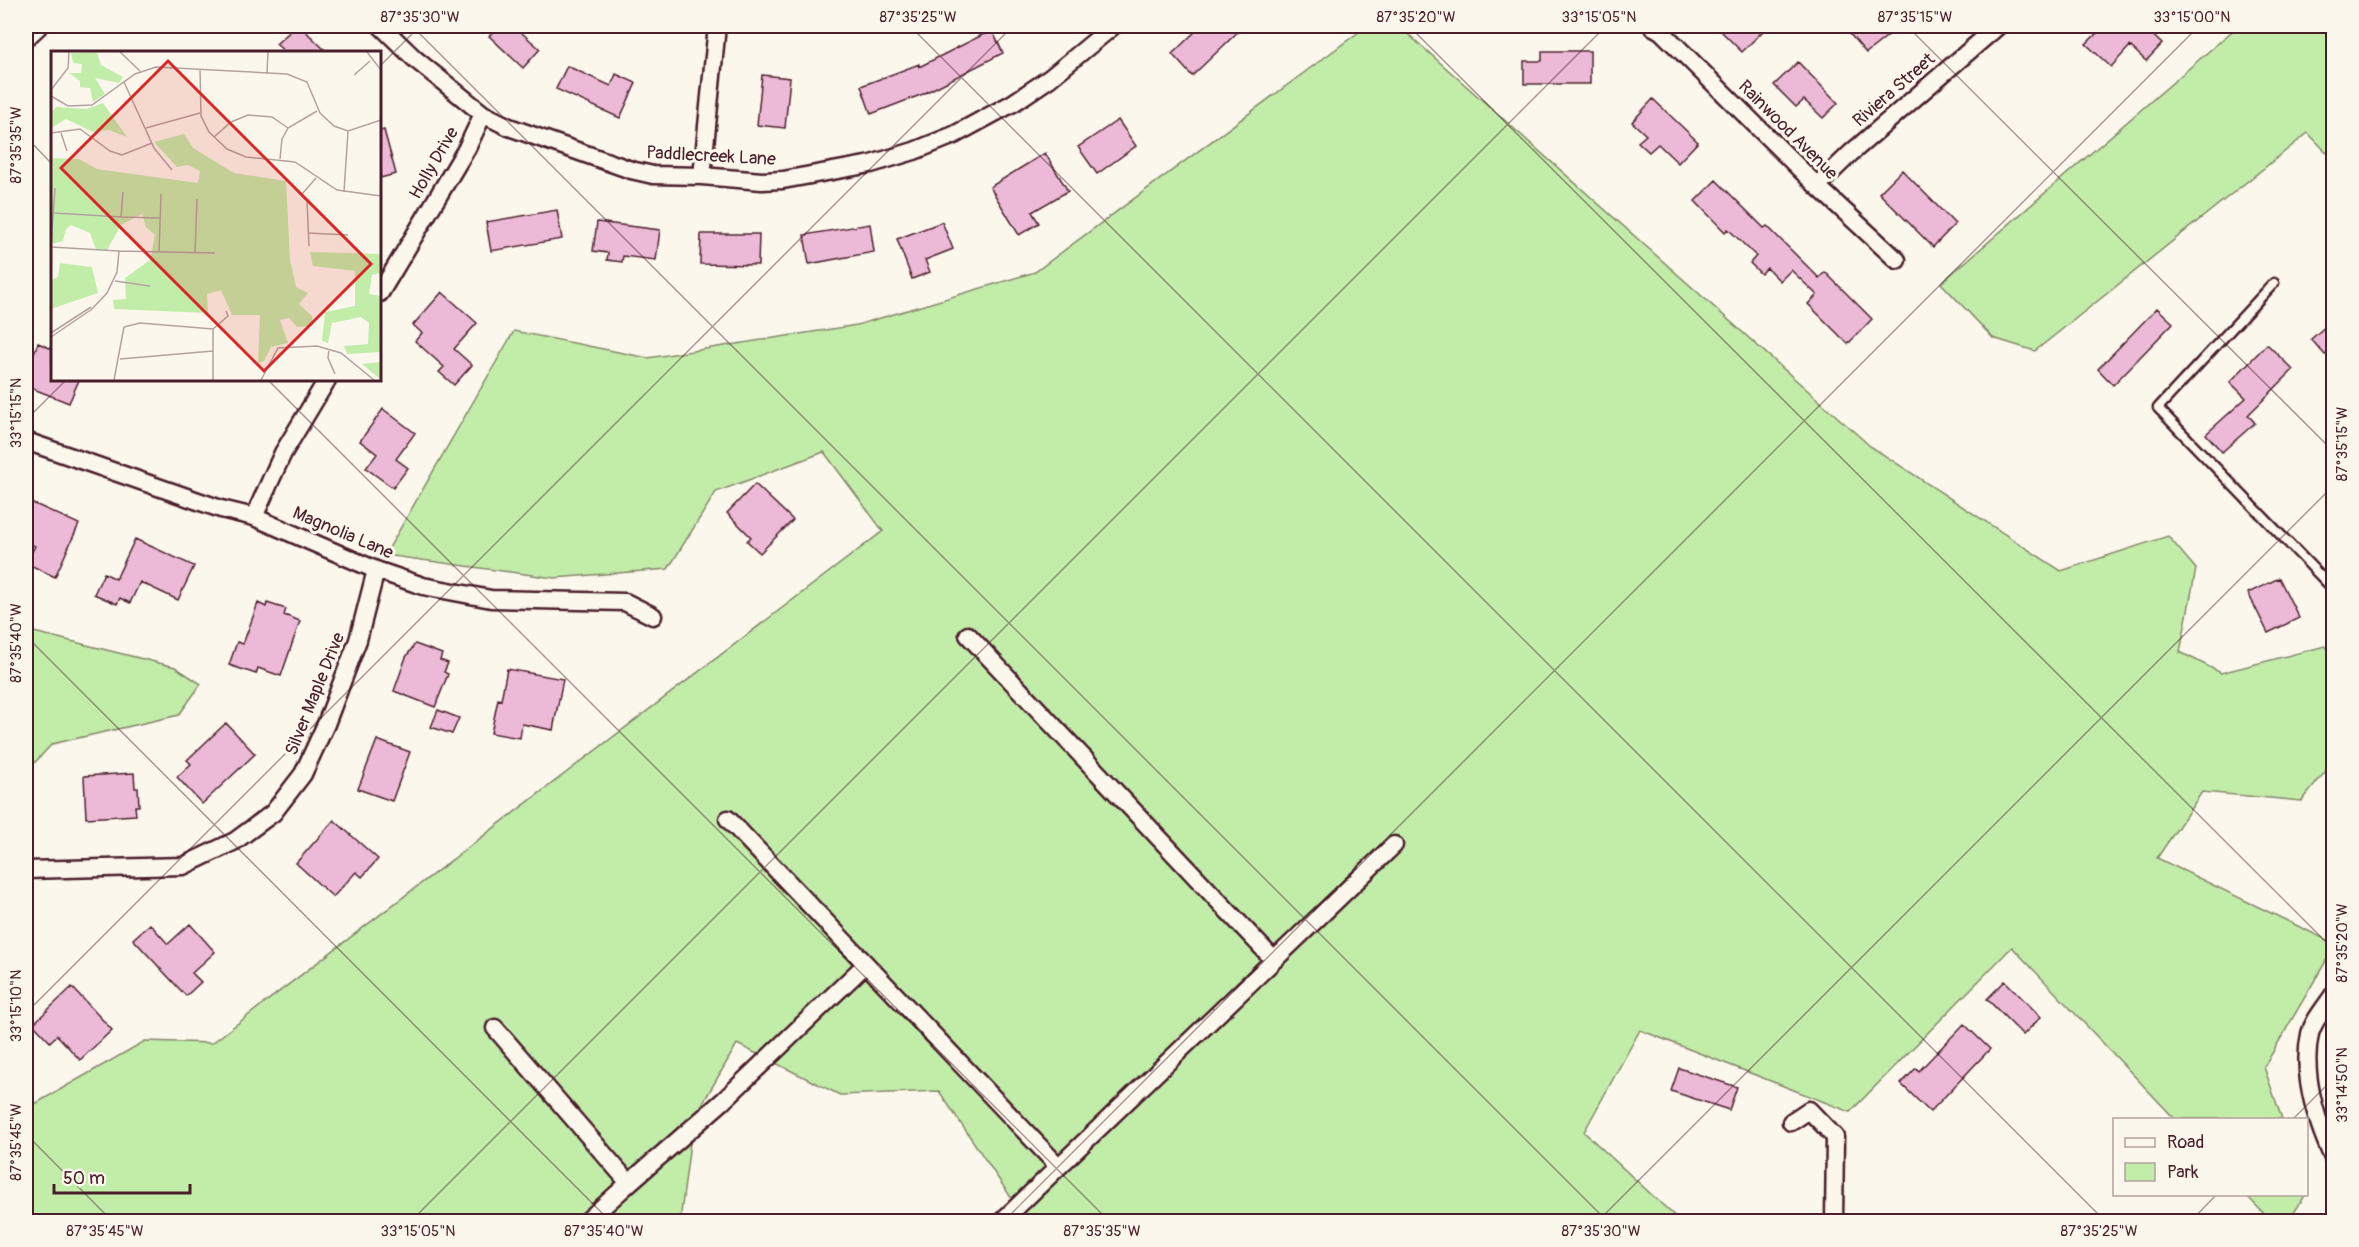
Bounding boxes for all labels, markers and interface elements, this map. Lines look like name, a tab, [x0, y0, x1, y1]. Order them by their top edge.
text: 87°35'30"W	[380, 8, 460, 27]
text: 87°35'25"W	[880, 8, 957, 27]
text: 87°35'20"W	[1376, 8, 1456, 27]
text: 33°15'05"N	[1562, 8, 1636, 27]
text: 87°35'15"W	[1878, 8, 1952, 27]
text: 33°15'00"N	[2154, 8, 2231, 27]
street label: Riviera Street	[1848, 47, 1941, 132]
inset map	[51, 51, 381, 381]
street label: Rainwood Avenue	[1733, 75, 1843, 185]
text: 87°35'35"W	[7, 106, 26, 183]
street label: Holly Drive	[404, 123, 464, 203]
street label: Paddlecreek Lane	[646, 141, 777, 171]
text: 33°15'15"N	[7, 378, 26, 448]
text: 87°35'15"W	[2333, 407, 2352, 481]
street label: Magnolia Lane	[289, 501, 397, 565]
text: 87°35'40"W	[7, 603, 26, 683]
street label: Silver Maple Drive	[280, 629, 350, 759]
text: 87°35'20"W	[2333, 903, 2352, 983]
text: 33°15'10"N	[7, 970, 26, 1042]
text: 33°14'50"N	[2333, 1047, 2352, 1123]
text: 87°35'45"W	[7, 1103, 26, 1181]
legend	[2113, 1118, 2308, 1196]
text: Road	[2167, 1131, 2204, 1154]
scale bar	[54, 1157, 190, 1195]
text: Park	[2167, 1161, 2199, 1184]
text: 50 m	[63, 1167, 105, 1190]
text: 87°35'45"W	[66, 1222, 144, 1241]
text: 33°15'05"N	[381, 1222, 455, 1241]
text: 87°35'40"W	[564, 1222, 644, 1241]
text: 87°35'35"W	[1064, 1222, 1141, 1241]
text: 87°35'30"W	[1561, 1222, 1641, 1241]
text: 87°35'25"W	[2061, 1222, 2138, 1241]

